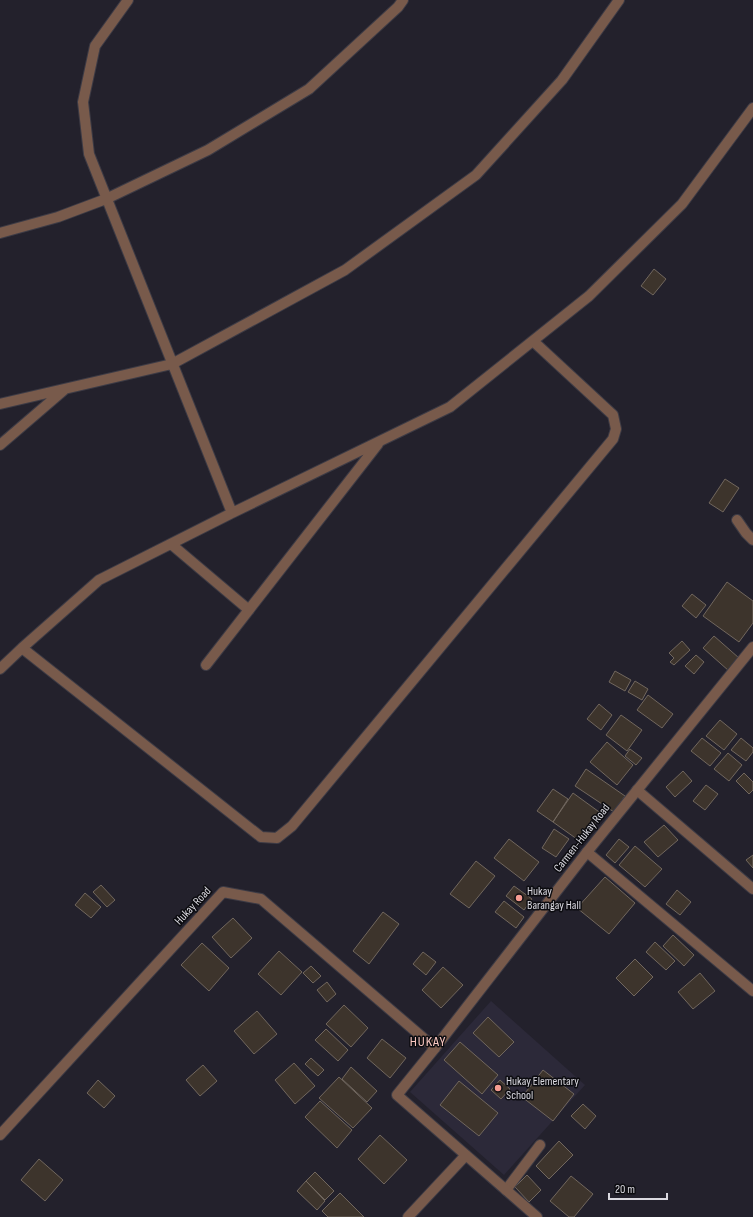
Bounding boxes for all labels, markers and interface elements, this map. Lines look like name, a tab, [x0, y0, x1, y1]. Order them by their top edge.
street label: Carmen-Hukay Road	[551, 801, 613, 875]
street label: Hukay Road	[172, 884, 214, 928]
place label: Hukay Barangay Hall	[527, 884, 581, 913]
marker: Hukay Barangay Hall	[514, 893, 524, 903]
district label: HUKAY	[410, 1033, 446, 1050]
place label: Hukay Elementary School	[506, 1074, 579, 1103]
marker: Hukay Elementary School	[493, 1083, 503, 1093]
scale bar	[609, 1175, 667, 1201]
text: 20 m	[615, 1182, 635, 1197]

